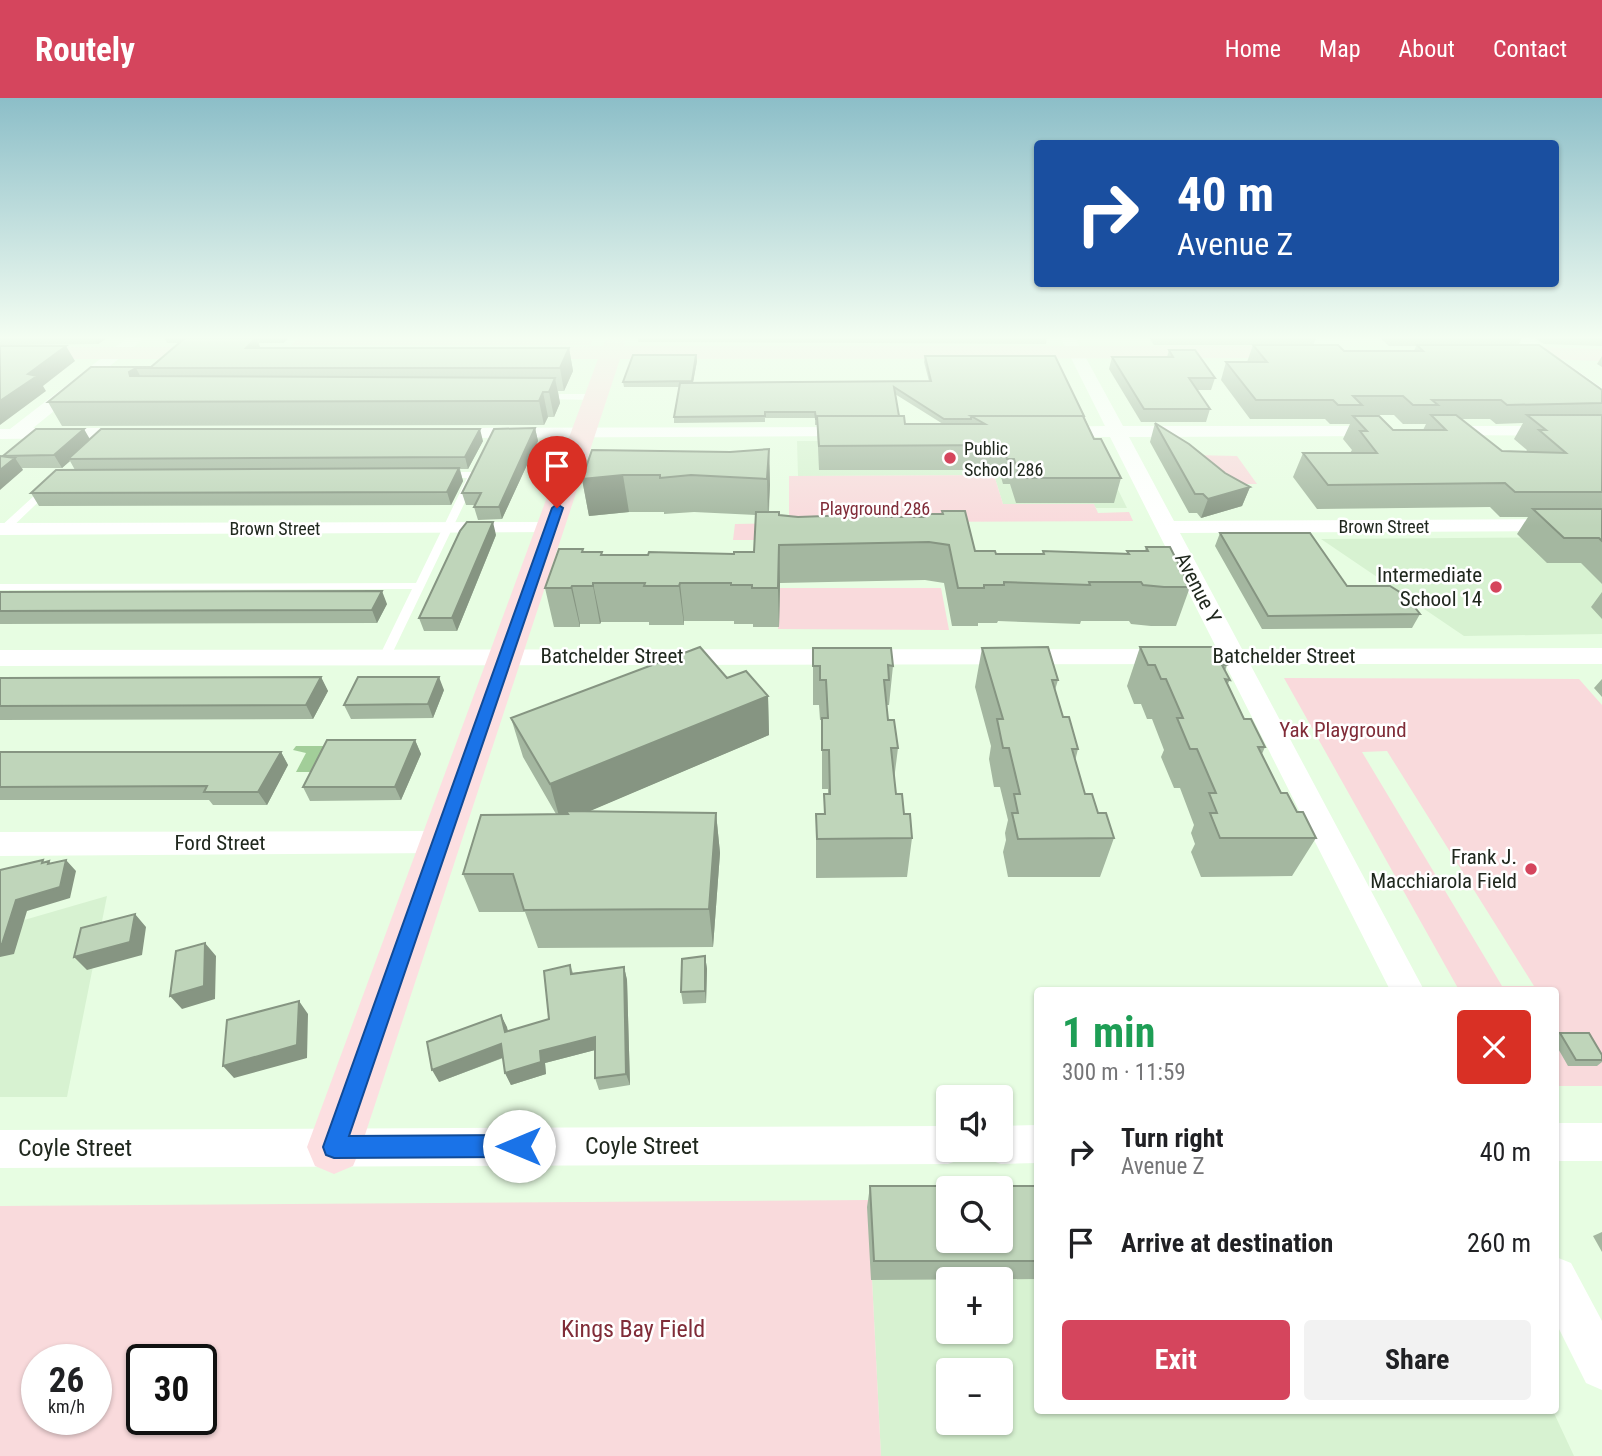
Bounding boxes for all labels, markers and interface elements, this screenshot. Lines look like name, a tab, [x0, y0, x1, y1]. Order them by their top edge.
text: Routely	[35, 30, 135, 69]
text: Home	[1225, 35, 1281, 63]
text: Map	[1319, 35, 1361, 63]
text: About	[1399, 35, 1455, 63]
text: Contact	[1493, 35, 1567, 63]
text: 40 m	[1177, 166, 1274, 223]
icon: right	[1062, 168, 1153, 259]
text: Avenue Z	[1177, 225, 1293, 263]
pin	[527, 436, 587, 508]
place label: Public School 286	[964, 438, 1043, 480]
icon: arrive	[538, 447, 576, 485]
marker: Public School 286	[942, 450, 958, 466]
park label: Playground 286	[820, 498, 930, 519]
street label: Brown Street	[1339, 516, 1429, 537]
street label: Brown Street	[230, 518, 320, 539]
street label: Avenue Y	[1170, 549, 1226, 627]
place label: Intermediate School 14	[1377, 563, 1482, 611]
marker: Intermediate School 14	[1488, 579, 1504, 595]
street label: Batchelder Street	[541, 644, 683, 668]
street label: Batchelder Street	[1213, 644, 1355, 668]
park label: Yak Playground	[1279, 718, 1407, 742]
street label: Ford Street	[174, 831, 266, 855]
place label: Frank J. Macchiarola Field	[1370, 845, 1517, 893]
marker: Frank J. Macchiarola Field	[1523, 861, 1539, 877]
text: 1 min	[1062, 1008, 1155, 1057]
button: close	[1457, 1010, 1531, 1084]
text: 300 m · 11:59	[1062, 1059, 1186, 1086]
map controls	[936, 1085, 1013, 1435]
button: sound	[936, 1085, 1013, 1162]
position arrow	[482, 1109, 556, 1183]
text: Turn right	[1121, 1123, 1223, 1153]
street label: Coyle Street	[585, 1132, 699, 1160]
icon: right	[1062, 1133, 1100, 1171]
street label: Coyle Street	[18, 1134, 132, 1162]
text: 40 m	[1480, 1137, 1531, 1167]
text: Avenue Z	[1121, 1153, 1205, 1180]
button: search	[936, 1176, 1013, 1253]
icon: arrive	[1062, 1224, 1100, 1262]
text: Arrive at destination	[1121, 1228, 1333, 1258]
text: 260 m	[1467, 1228, 1531, 1258]
button: +	[936, 1267, 1013, 1344]
park label: Kings Bay Field	[561, 1315, 705, 1343]
button: Exit	[1062, 1320, 1290, 1400]
button: Share	[1304, 1320, 1531, 1400]
speed limit sign: 30	[126, 1344, 217, 1435]
button: −	[936, 1358, 1013, 1435]
text: 26	[49, 1360, 84, 1401]
text: km/h	[48, 1396, 85, 1417]

